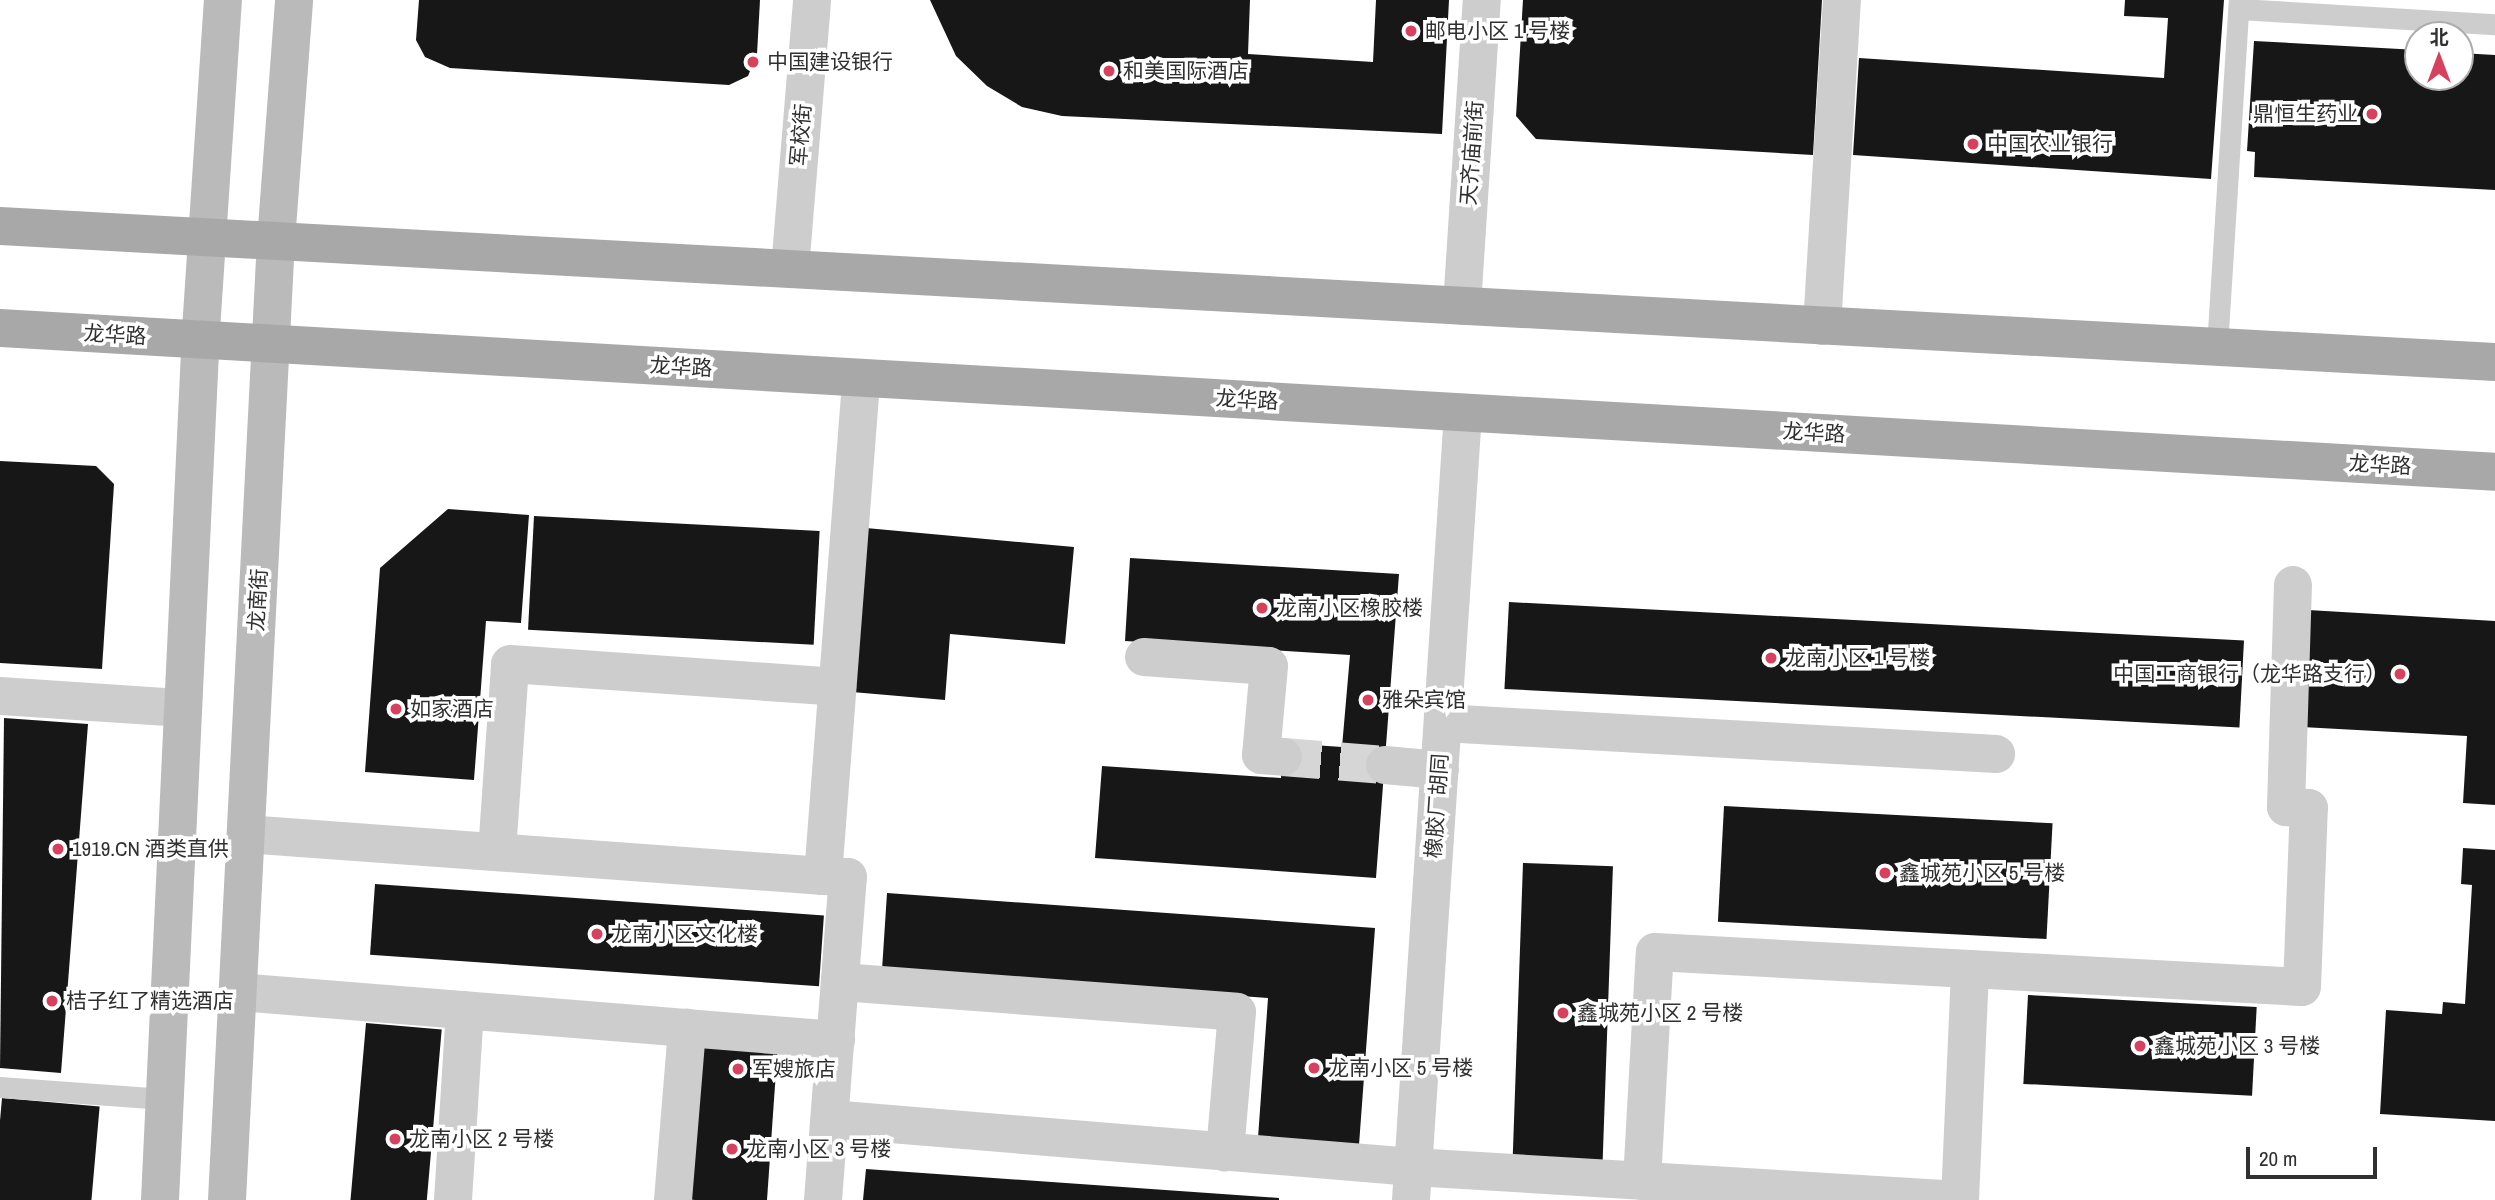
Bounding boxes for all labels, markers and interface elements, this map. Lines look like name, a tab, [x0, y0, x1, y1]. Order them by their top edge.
place label: 邮电小区 1 号楼	[1425, 18, 1570, 44]
north arrow	[2404, 21, 2474, 91]
marker: 邮电小区 1 号楼	[1403, 23, 1419, 39]
text: 北	[2429, 24, 2449, 50]
place label: 中国建设银行	[767, 49, 893, 75]
marker: 中国建设银行	[745, 54, 761, 70]
place label: 和美国际酒店	[1123, 58, 1249, 84]
marker: 和美国际酒店	[1101, 63, 1117, 79]
street label: 天齐庙前街	[1456, 100, 1488, 206]
place label: 鼎恒生药业	[2253, 101, 2358, 127]
street label: 军校街	[786, 103, 816, 167]
marker: 鼎恒生药业	[2364, 106, 2380, 122]
place label: 中国农业银行	[1987, 131, 2113, 157]
marker: 中国农业银行	[1965, 136, 1981, 152]
street label: 龙华路	[83, 321, 147, 349]
street label: 龙华路	[649, 353, 713, 381]
street label: 龙华路	[1215, 386, 1279, 414]
street label: 龙华路	[1782, 419, 1846, 447]
street label: 龙华路	[2348, 451, 2412, 479]
street label: 龙南街	[244, 568, 272, 632]
place label: 龙南小区橡胶楼	[1276, 595, 1423, 621]
marker: 龙南小区橡胶楼	[1254, 600, 1270, 616]
place label: 龙南小区 1 号楼	[1785, 645, 1930, 671]
marker: 龙南小区 1 号楼	[1763, 650, 1779, 666]
place label: 中国工商银行（龙华路支行）	[2113, 661, 2386, 687]
marker: 中国工商银行（龙华路支行）	[2392, 666, 2408, 682]
place label: 雅朵宾馆	[1382, 687, 1466, 713]
marker: 雅朵宾馆	[1360, 692, 1376, 708]
place label: 如家酒店	[410, 696, 494, 722]
marker: 如家酒店	[388, 701, 404, 717]
street label: 橡胶厂胡同	[1421, 753, 1453, 859]
place label: 1919.CN 酒类直供	[72, 836, 229, 862]
marker: 1919.CN 酒类直供	[50, 841, 66, 857]
place label: 鑫城苑小区 5 号楼	[1899, 860, 2065, 886]
marker: 鑫城苑小区 5 号楼	[1877, 865, 1893, 881]
place label: 龙南小区文化楼	[611, 921, 758, 947]
marker: 龙南小区文化楼	[589, 926, 605, 942]
place label: 桔子红了精选酒店	[66, 988, 234, 1014]
marker: 桔子红了精选酒店	[44, 993, 60, 1009]
place label: 鑫城苑小区 2 号楼	[1577, 1000, 1743, 1026]
marker: 鑫城苑小区 2 号楼	[1555, 1005, 1571, 1021]
place label: 鑫城苑小区 3 号楼	[2154, 1033, 2320, 1059]
marker: 鑫城苑小区 3 号楼	[2132, 1038, 2148, 1054]
place label: 龙南小区 5 号楼	[1328, 1055, 1473, 1081]
place label: 军嫂旅店	[752, 1056, 836, 1082]
marker: 龙南小区 5 号楼	[1306, 1060, 1322, 1076]
marker: 军嫂旅店	[730, 1061, 746, 1077]
place label: 龙南小区 2 号楼	[409, 1126, 554, 1152]
marker: 龙南小区 2 号楼	[387, 1131, 403, 1147]
scale bar	[2250, 1134, 2381, 1178]
place label: 龙南小区 3 号楼	[746, 1136, 891, 1162]
marker: 龙南小区 3 号楼	[724, 1141, 740, 1157]
text: 20 m	[2259, 1144, 2297, 1173]

